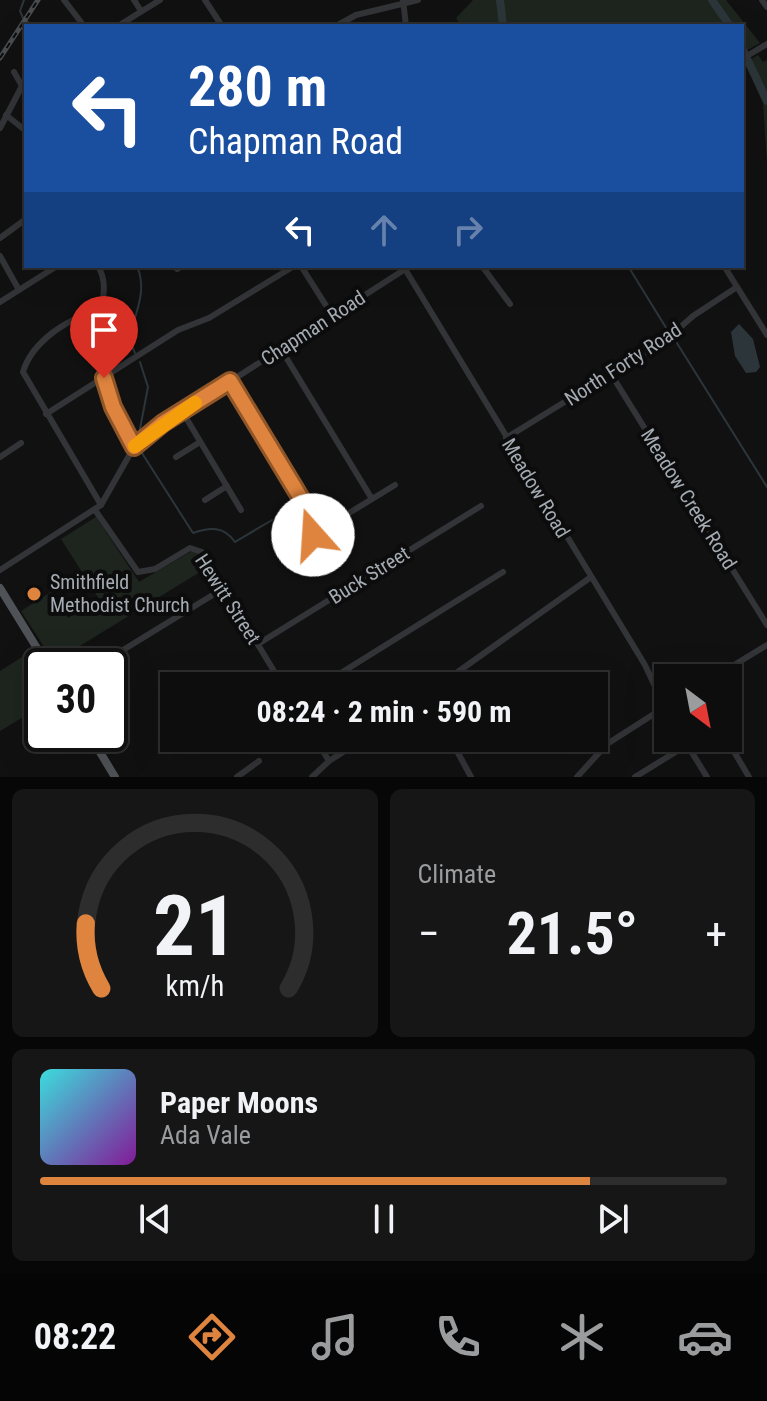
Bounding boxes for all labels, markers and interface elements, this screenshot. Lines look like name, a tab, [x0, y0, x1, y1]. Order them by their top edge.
text: 280 m	[188, 54, 327, 120]
icon: left	[56, 56, 160, 160]
text: Chapman Road	[188, 121, 403, 163]
icon: left	[278, 208, 322, 252]
icon: ahead	[362, 208, 406, 252]
icon: right	[446, 208, 490, 252]
street label: Chapman Road	[256, 285, 370, 371]
pin	[70, 296, 138, 378]
icon: arrive	[82, 308, 126, 352]
street label: North Forty Road	[560, 317, 686, 411]
street label: Meadow Creek Road	[636, 424, 742, 574]
street label: Meadow Road	[497, 434, 575, 542]
position arrow	[271, 493, 355, 577]
street label: Buck Street	[324, 541, 414, 609]
street label: Hewitt Street	[190, 549, 266, 649]
place label: Smithfield Methodist Church	[50, 570, 190, 617]
marker: Smithfield Methodist Church	[25, 585, 43, 603]
speed limit sign: 30	[24, 648, 128, 752]
north arrow	[654, 664, 742, 752]
map controls	[654, 664, 742, 752]
text: 08:24 · 2 min · 590 m	[257, 694, 511, 729]
text: Climate	[418, 859, 496, 889]
text: 21	[153, 878, 237, 975]
text: 21.5°	[506, 898, 638, 969]
text: −	[418, 908, 440, 960]
text: +	[705, 908, 727, 960]
text: km/h	[165, 969, 224, 1003]
text: Paper Moons	[160, 1085, 318, 1120]
text: Ada Vale	[160, 1120, 251, 1150]
icon: previous	[133, 1197, 177, 1241]
icon: pause	[362, 1197, 406, 1241]
icon: next	[591, 1197, 635, 1241]
icon: directions	[184, 1309, 240, 1365]
icon: music	[307, 1309, 363, 1365]
icon: phone	[430, 1309, 486, 1365]
icon: climate	[554, 1309, 610, 1365]
icon: car	[677, 1309, 733, 1365]
text: 08:22	[34, 1316, 116, 1358]

